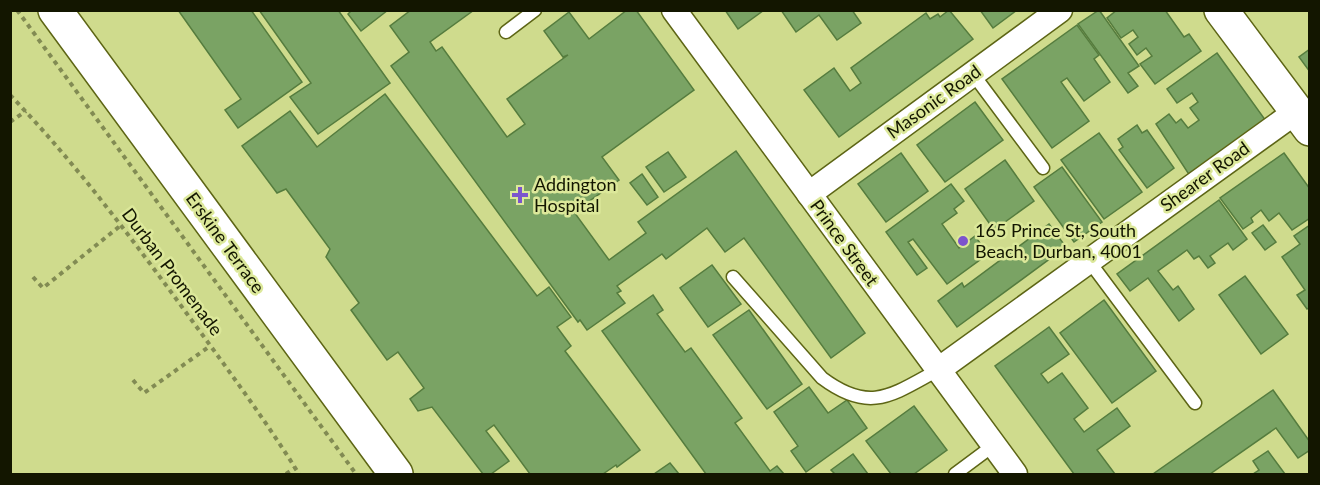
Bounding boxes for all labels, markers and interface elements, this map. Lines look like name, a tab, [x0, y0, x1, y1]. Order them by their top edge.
street label: Masonic Road	[882, 60, 985, 143]
street label: Shearer Road	[1156, 137, 1253, 216]
place label: Addington Hospital	[534, 173, 617, 216]
marker: Addington Hospital	[511, 186, 529, 204]
street label: Erskine Terrace	[182, 188, 270, 297]
street label: Prince Street	[806, 195, 884, 290]
street label: Durban Promenade	[118, 203, 228, 339]
place label: 165 Prince St, South Beach, Durban, 4001	[975, 219, 1142, 262]
marker: 165 Prince St, South Beach, Durban, 4001	[956, 234, 970, 248]

